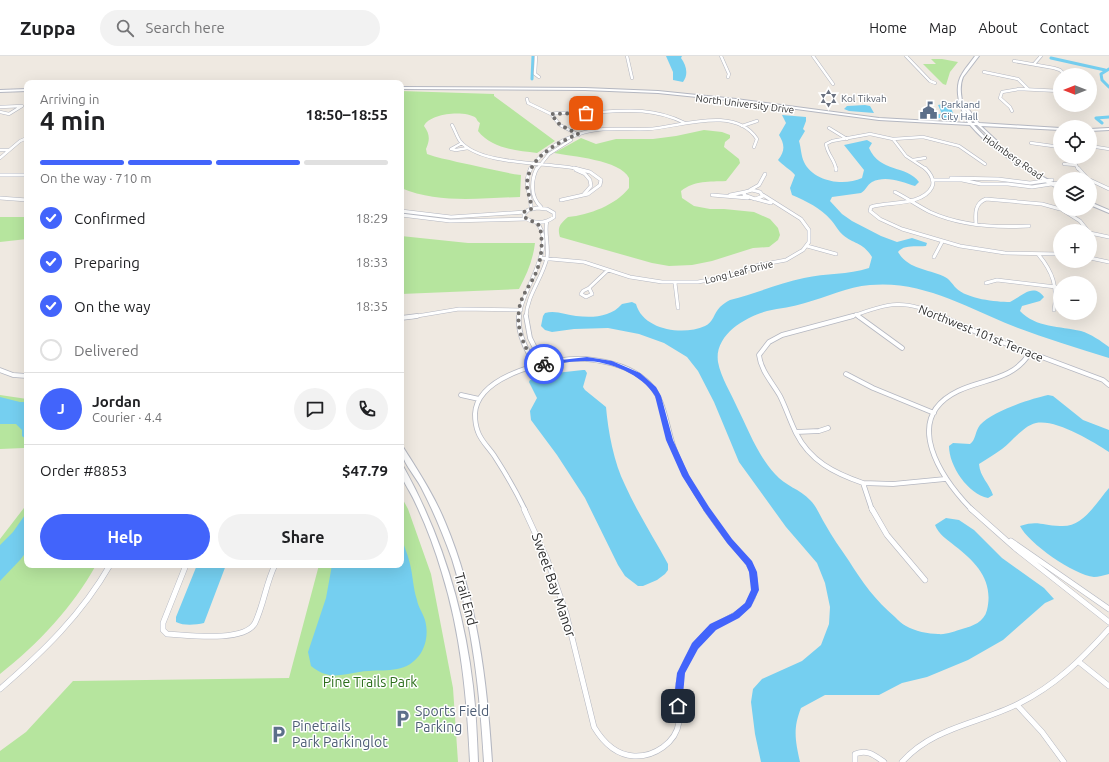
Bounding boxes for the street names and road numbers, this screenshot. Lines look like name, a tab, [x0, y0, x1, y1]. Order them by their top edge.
street label: North University Drive	[695, 92, 795, 116]
street label: Holmberg Road	[981, 132, 1045, 182]
street label: Long Leaf Drive	[704, 258, 774, 286]
street label: Northwest 101st Terrace	[917, 302, 1045, 364]
street label: Sweet Bay Manor	[529, 531, 580, 640]
street label: Trail End	[451, 571, 481, 627]

